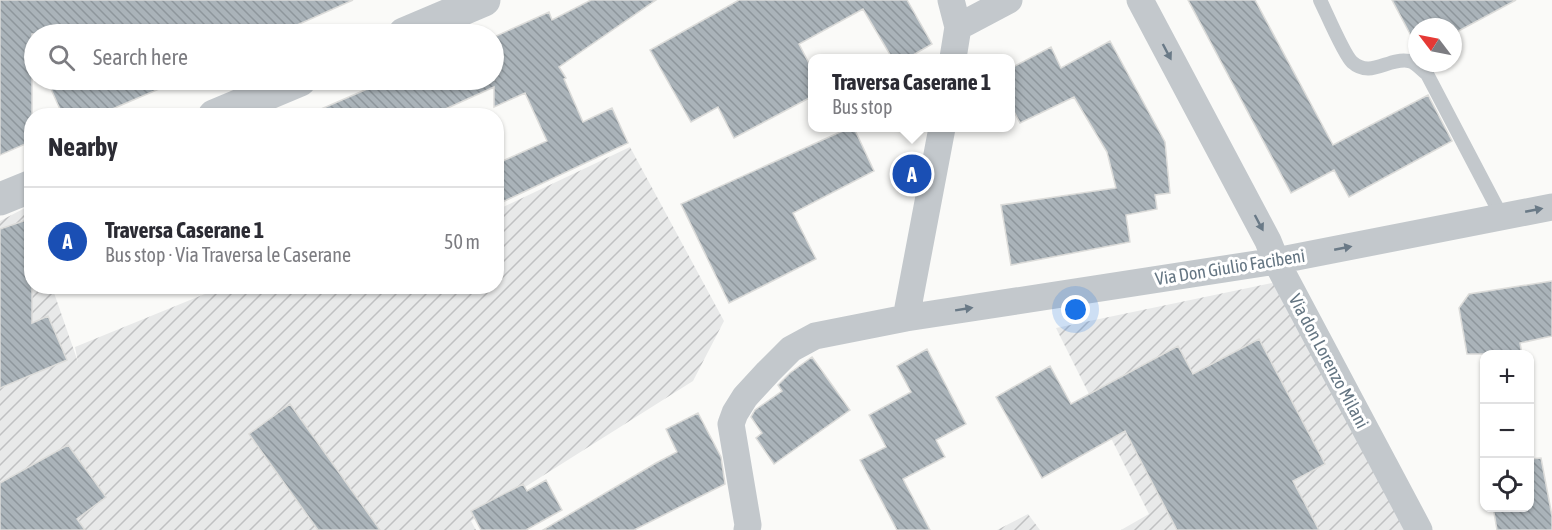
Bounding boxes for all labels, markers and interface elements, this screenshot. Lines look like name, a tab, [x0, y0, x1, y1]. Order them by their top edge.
north arrow	[1408, 18, 1462, 72]
search box	[24, 24, 504, 90]
icon: search	[45, 41, 78, 74]
one-way arrow	[1162, 43, 1172, 60]
text: Search here	[93, 44, 188, 70]
popup	[808, 54, 1015, 132]
text: Traversa Caserane 1	[832, 69, 991, 95]
text: Bus stop	[832, 95, 892, 118]
text: Nearby	[48, 132, 118, 162]
pin: A	[892, 152, 932, 196]
one-way arrow	[1525, 205, 1544, 214]
one-way arrow	[1254, 215, 1264, 232]
text: Traversa Caserane 1	[105, 217, 264, 243]
text: A	[63, 230, 72, 253]
text: 50 m	[444, 230, 480, 253]
text: Bus stop · Via Traversa le Caserane	[105, 243, 351, 266]
one-way arrow	[1333, 243, 1352, 252]
street label: Via Don Giulio Facibeni	[1154, 245, 1306, 289]
street label: Via don Lorenzo Milani	[1285, 290, 1373, 432]
your location	[1061, 295, 1090, 324]
one-way arrow	[954, 305, 973, 314]
map controls	[1480, 350, 1534, 512]
button: +	[1480, 350, 1534, 404]
button: −	[1480, 404, 1534, 458]
button: locate	[1480, 458, 1534, 512]

